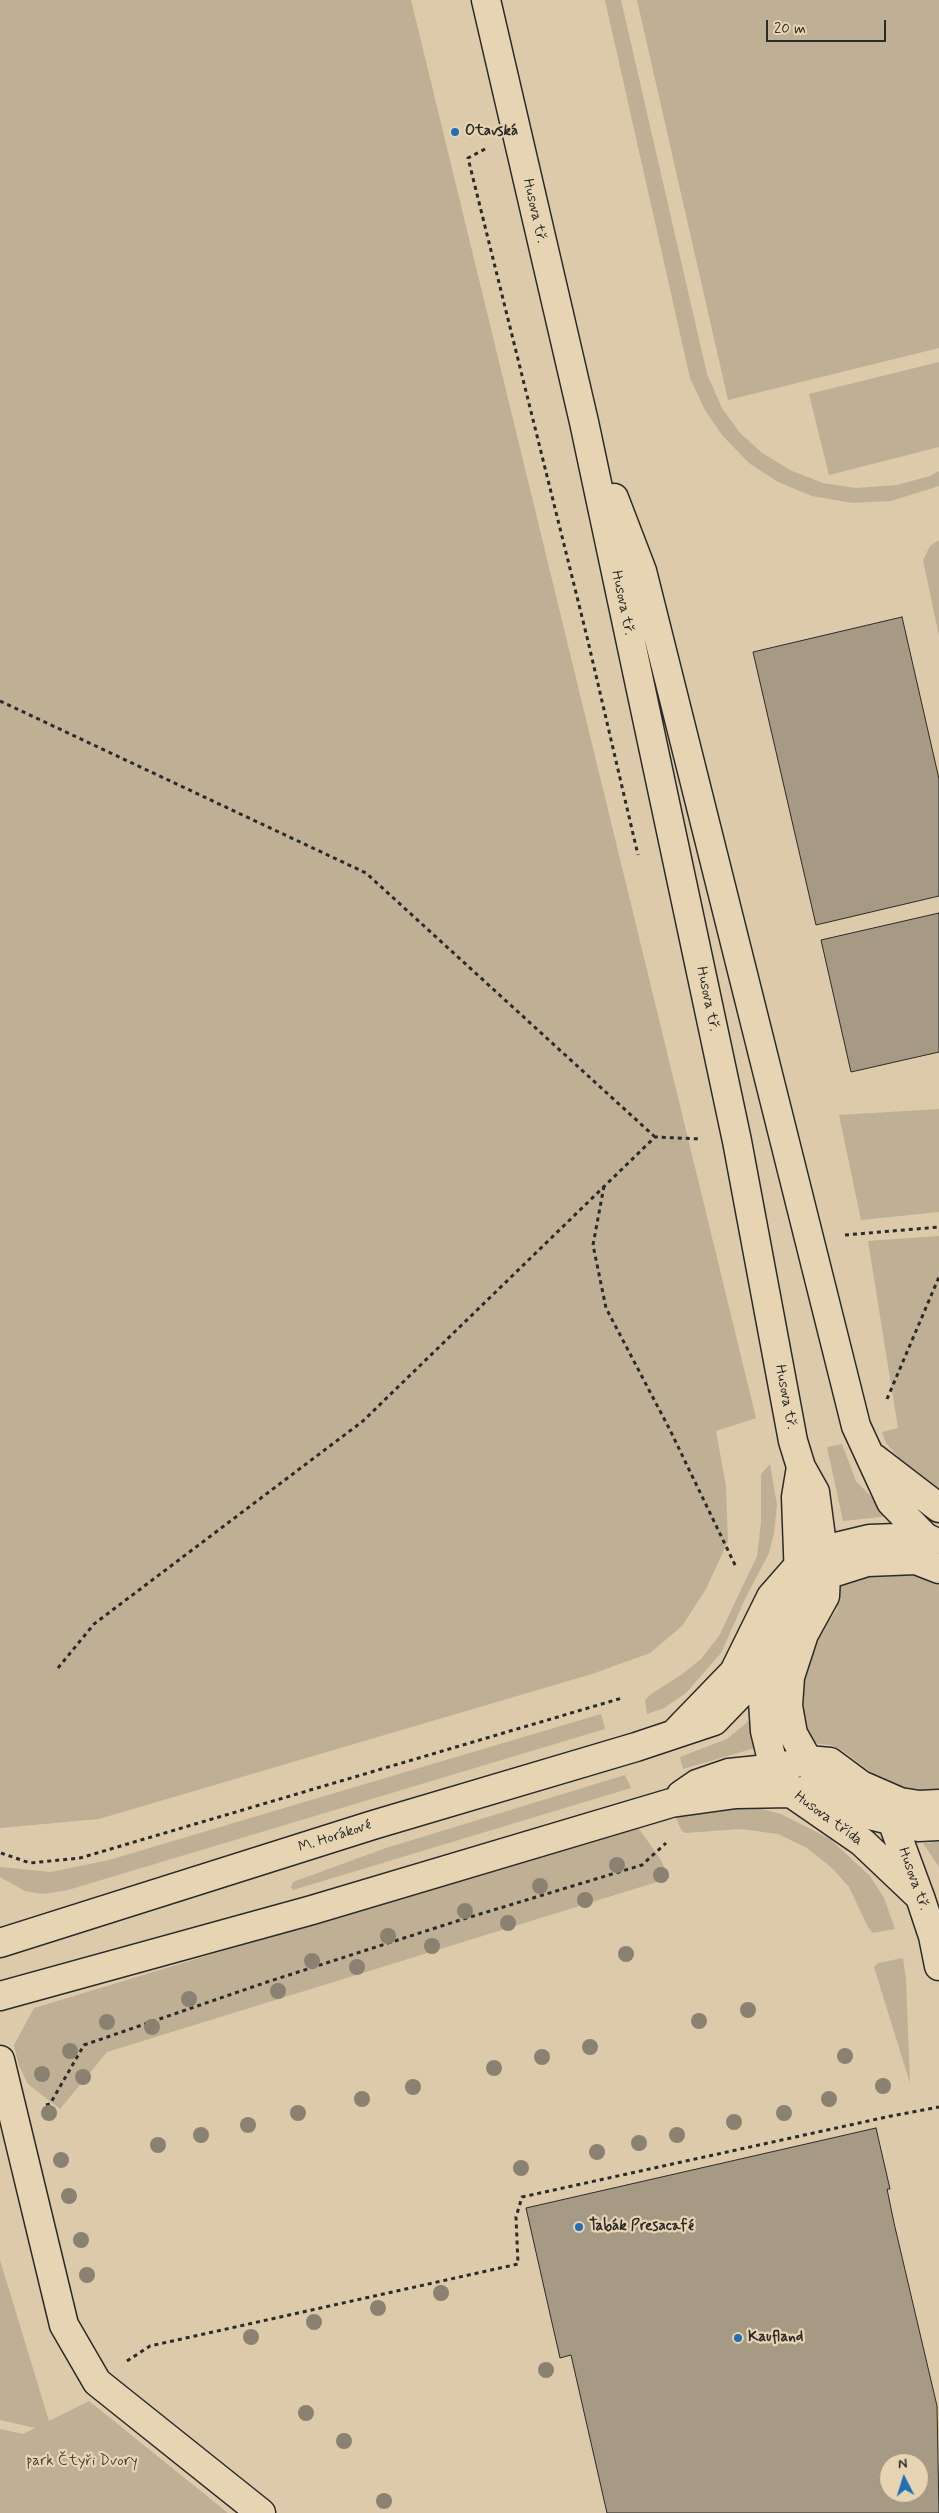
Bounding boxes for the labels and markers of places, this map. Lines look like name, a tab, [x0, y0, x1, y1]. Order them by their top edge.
place label: Otavská	[465, 123, 518, 141]
marker: Otavská	[449, 126, 461, 138]
place label: Tabák Presacafé	[589, 2218, 694, 2236]
marker: Tabák Presacafé	[573, 2221, 585, 2233]
place label: Kaufland	[748, 2329, 803, 2347]
marker: Kaufland	[732, 2332, 744, 2344]

